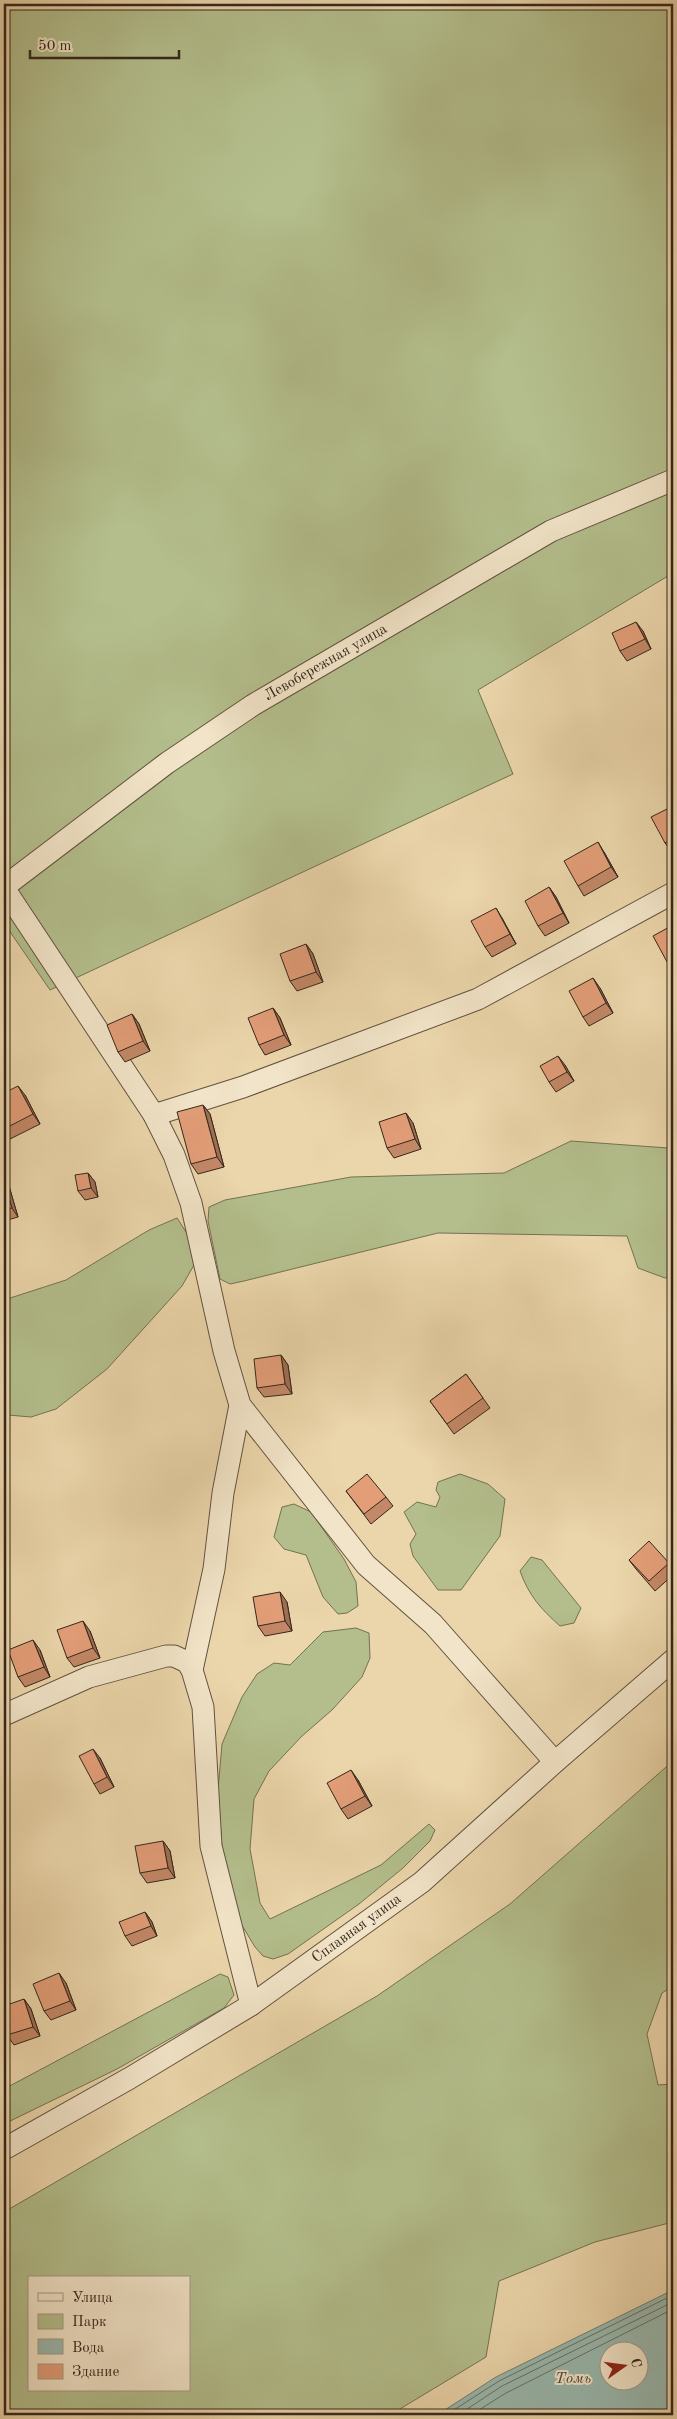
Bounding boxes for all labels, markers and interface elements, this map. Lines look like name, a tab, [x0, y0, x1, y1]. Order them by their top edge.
scale bar	[30, 28, 179, 60]
text: 50 m	[38, 39, 72, 54]
street label: Левобережная улица	[262, 621, 390, 704]
street label: Сплавная улица	[310, 1891, 405, 1966]
legend	[28, 2276, 190, 2392]
text: Улица	[72, 2291, 113, 2306]
text: Парк	[72, 2315, 107, 2330]
text: Вода	[72, 2341, 105, 2356]
north arrow	[600, 2342, 650, 2392]
text: С	[628, 2357, 644, 2369]
text: Здание	[72, 2365, 119, 2380]
water label: Томь	[555, 2371, 591, 2387]

